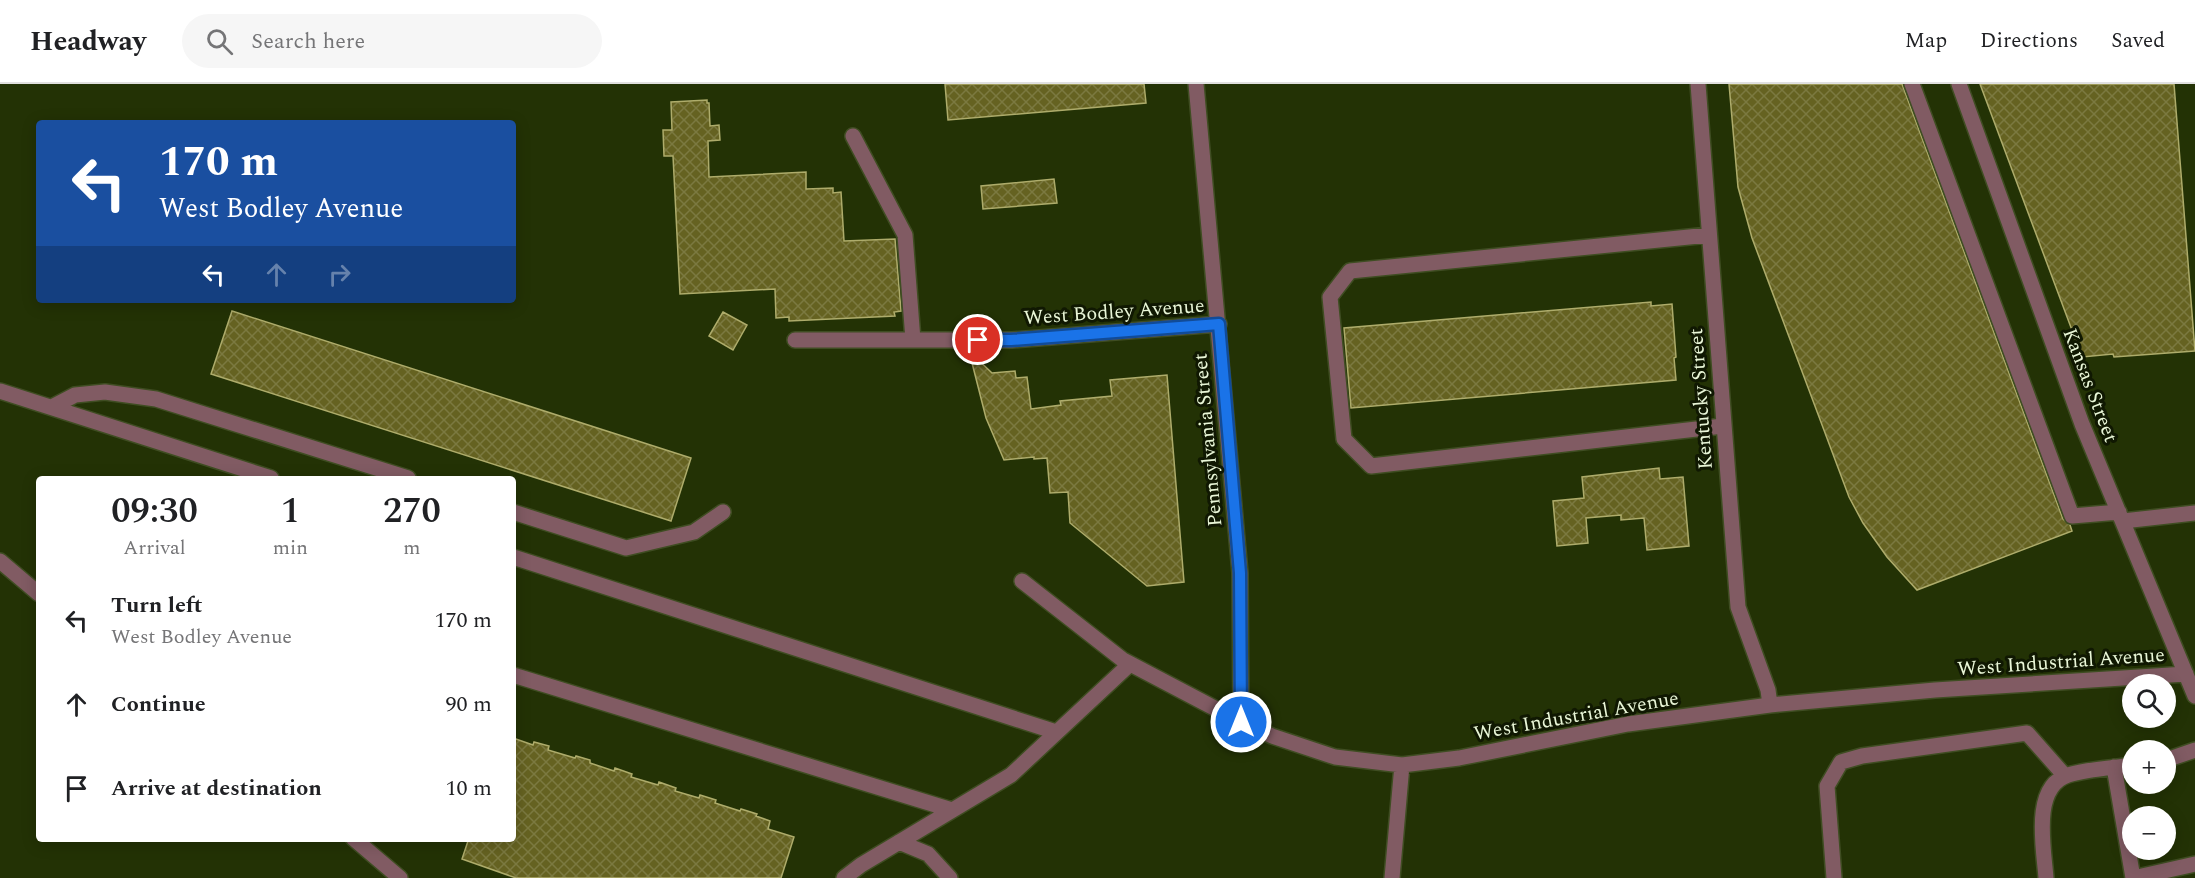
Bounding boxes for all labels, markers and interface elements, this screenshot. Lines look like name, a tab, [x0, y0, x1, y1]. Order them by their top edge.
search box	[182, 14, 602, 68]
text: Headway	[30, 20, 146, 63]
icon: search	[203, 25, 236, 58]
text: Search here	[251, 25, 365, 58]
text: Map	[1905, 25, 1947, 57]
text: Directions	[1980, 25, 2078, 57]
text: Saved	[2111, 25, 2165, 57]
text: 170 m	[159, 131, 278, 194]
icon: left	[60, 144, 138, 222]
text: West Bodley Avenue	[159, 188, 403, 230]
icon: left	[197, 258, 230, 291]
icon: ahead	[260, 258, 293, 291]
icon: right	[323, 258, 356, 291]
street label: West Bodley Avenue	[1023, 291, 1205, 333]
pin	[952, 314, 1003, 365]
icon: arrive	[961, 323, 994, 356]
street label: Kansas Street	[2055, 324, 2126, 447]
street label: Kentucky Street	[1681, 327, 1721, 471]
street label: Pennsylvania Street	[1185, 352, 1231, 528]
text: 09:30	[111, 484, 198, 539]
text: 1	[281, 484, 300, 539]
text: 270	[383, 484, 441, 539]
text: Arrival	[123, 533, 186, 563]
text: min	[273, 533, 308, 563]
text: m	[403, 533, 421, 563]
text: Turn left	[111, 589, 203, 622]
icon: left	[60, 604, 93, 637]
text: 170 m	[435, 604, 492, 637]
text: West Bodley Avenue	[111, 622, 292, 652]
street label: West Industrial Avenue	[1956, 640, 2166, 684]
map controls	[2122, 674, 2176, 860]
button: search	[2122, 674, 2176, 728]
street label: West Industrial Avenue	[1471, 683, 1681, 749]
icon: ahead	[60, 688, 93, 721]
text: Continue	[111, 688, 206, 721]
text: 90 m	[446, 688, 492, 721]
position arrow	[1209, 690, 1273, 754]
button: +	[2122, 740, 2176, 794]
icon: arrive	[60, 772, 93, 805]
text: Arrive at destination	[111, 772, 322, 805]
text: 10 m	[446, 772, 492, 805]
button: −	[2122, 806, 2176, 860]

